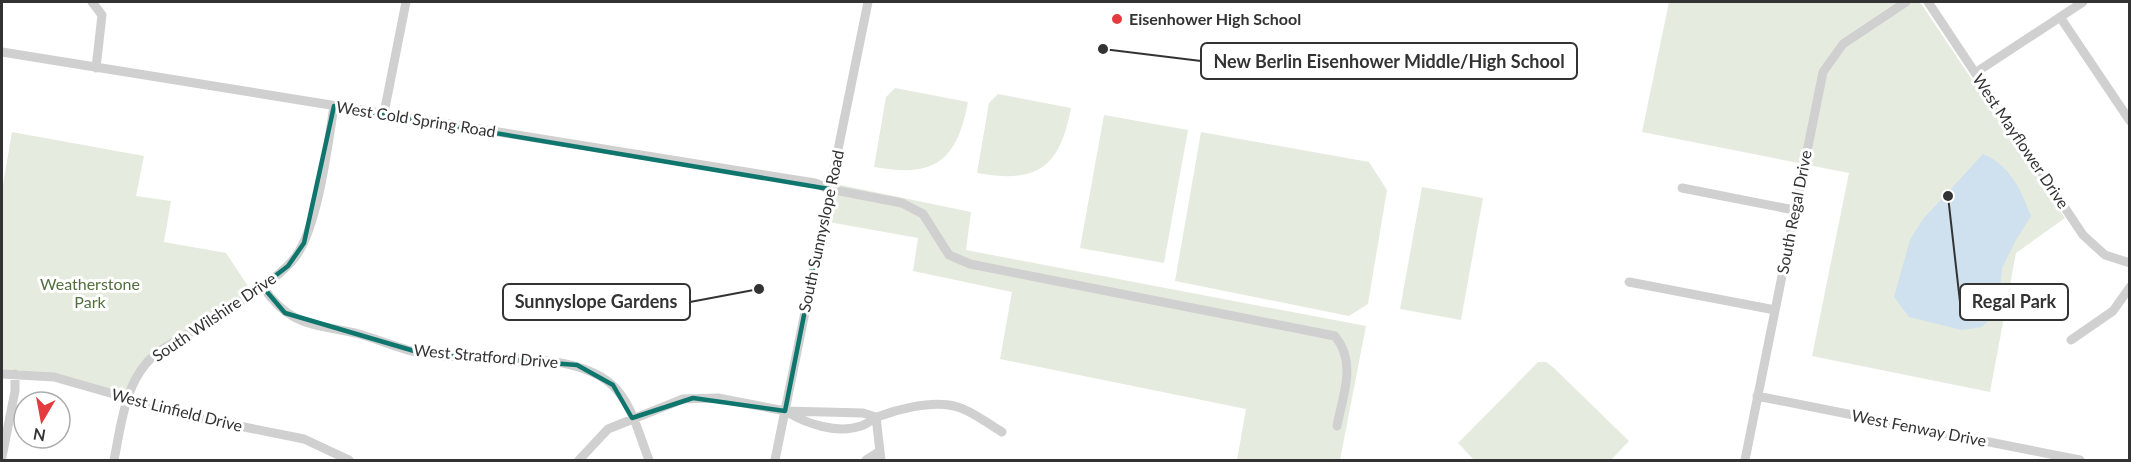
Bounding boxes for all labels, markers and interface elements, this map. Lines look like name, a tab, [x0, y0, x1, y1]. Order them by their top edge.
place label: Eisenhower High School	[1129, 9, 1301, 28]
marker: Eisenhower High School	[1110, 12, 1124, 26]
callout: New Berlin Eisenhower Middle/High School	[1201, 43, 1577, 79]
text: New Berlin Eisenhower Middle/High School	[1213, 50, 1565, 72]
street label: West Mayflower Drive	[1969, 70, 2074, 212]
street label: West Cold Spring Road	[335, 97, 497, 141]
street label: South Sunnyslope Road	[794, 148, 847, 314]
street label: South Regal Drive	[1772, 148, 1815, 275]
street label: South Wilshire Drive	[148, 268, 279, 365]
park label: Weatherstone Park	[40, 274, 140, 311]
callout: Sunnyslope Gardens	[503, 284, 690, 320]
callout: Regal Park	[1960, 284, 2068, 320]
text: Sunnyslope Gardens	[515, 290, 677, 312]
text: Regal Park	[1972, 290, 2057, 312]
street label: West Stratford Drive	[413, 340, 559, 371]
street label: West Linfield Drive	[110, 384, 245, 435]
north arrow	[12, 390, 72, 450]
street label: West Fenway Drive	[1850, 405, 1988, 450]
text: N	[32, 425, 47, 446]

